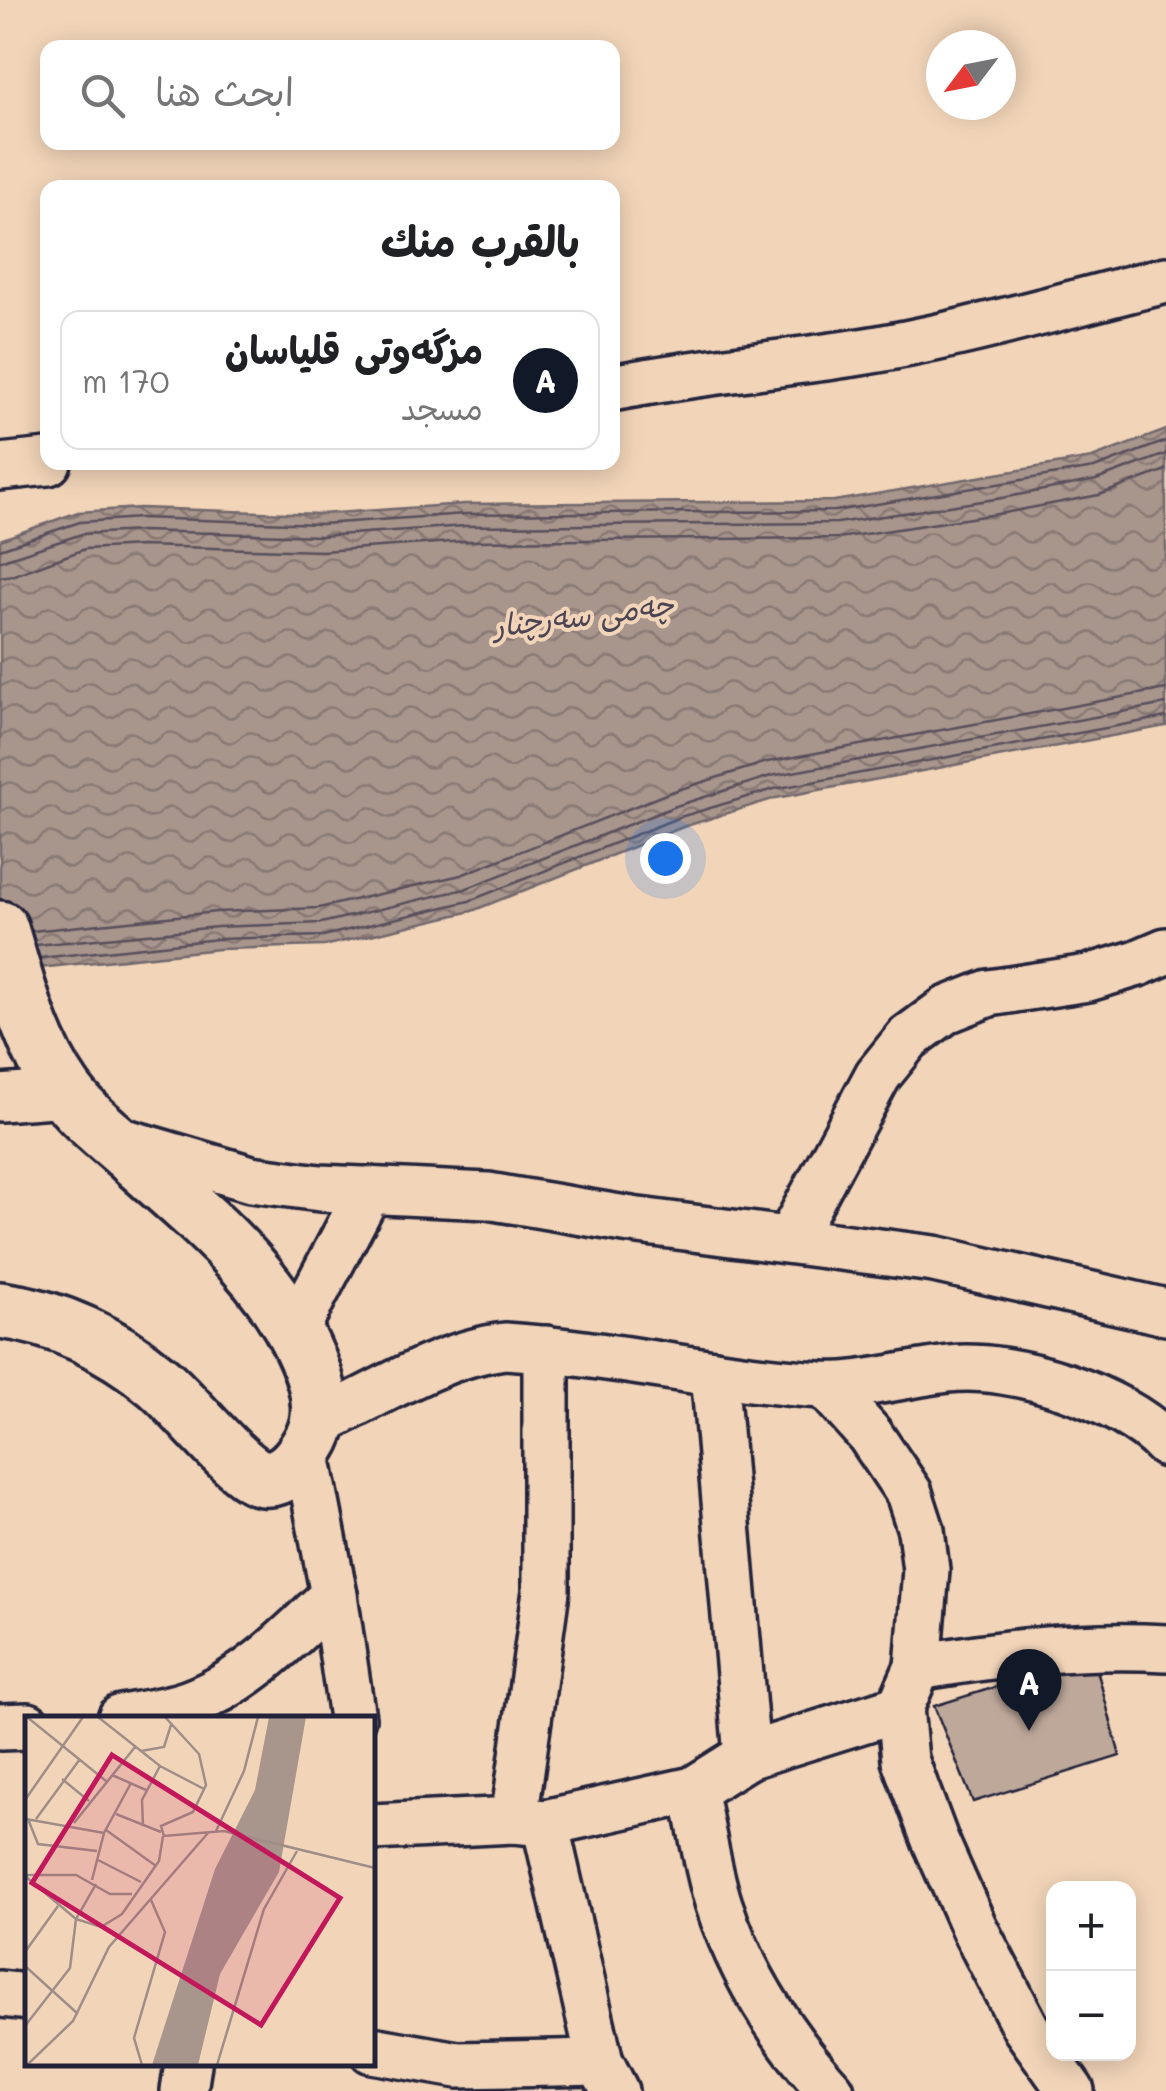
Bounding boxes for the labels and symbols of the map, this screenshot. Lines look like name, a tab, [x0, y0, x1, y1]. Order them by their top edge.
north arrow	[926, 30, 1016, 120]
water label: چەمی سەرچنار	[488, 583, 677, 646]
your location	[640, 833, 691, 884]
pin: A	[996, 1648, 1062, 1731]
inset map	[25, 1716, 375, 2066]

